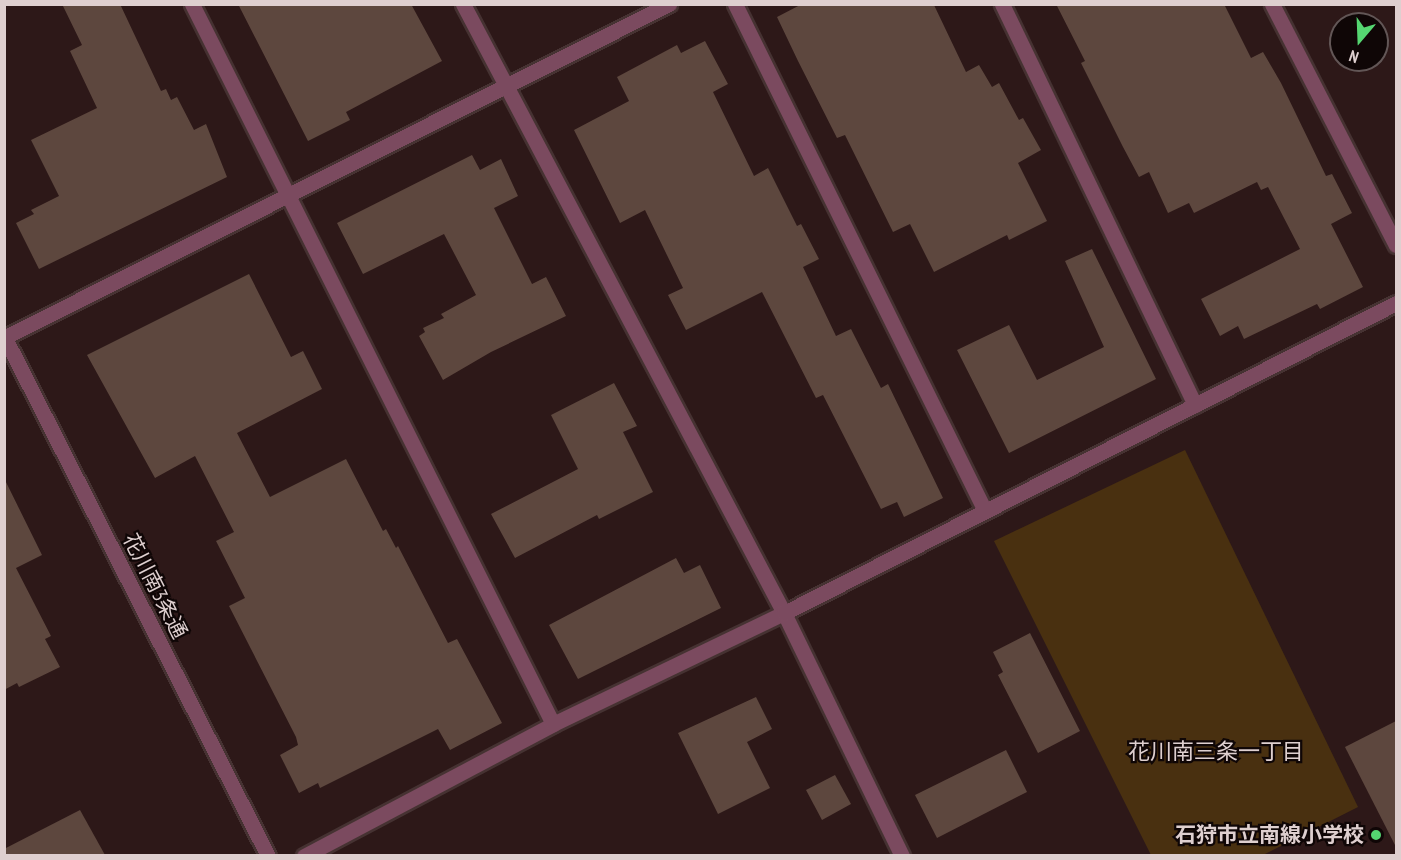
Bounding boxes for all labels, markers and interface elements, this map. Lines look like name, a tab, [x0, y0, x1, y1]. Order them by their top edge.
north arrow	[1329, 12, 1389, 72]
text: N	[1346, 46, 1361, 68]
street label: 花川南3条通	[118, 529, 192, 643]
district label: 花川南三条一丁目	[1128, 739, 1304, 765]
place label: 石狩市立南線小学校	[1175, 822, 1364, 848]
marker: 石狩市立南線小学校	[1369, 828, 1383, 842]

